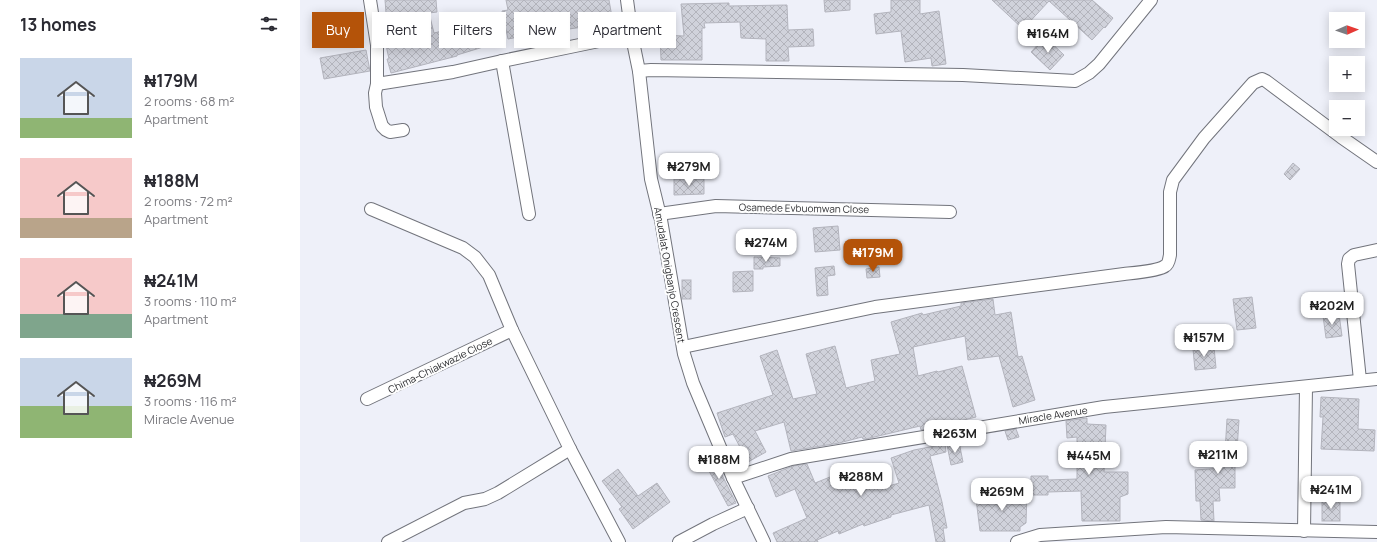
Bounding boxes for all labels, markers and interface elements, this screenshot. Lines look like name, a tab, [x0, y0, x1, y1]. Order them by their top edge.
chip: Buy	[312, 12, 364, 48]
chip: Rent	[372, 12, 431, 48]
chip: Filters	[439, 12, 506, 48]
chip: New	[514, 12, 570, 48]
chip: Apartment	[578, 12, 676, 48]
north arrow	[1329, 12, 1365, 48]
map controls	[1329, 12, 1365, 136]
text: 13 homes	[20, 13, 96, 36]
icon: filters	[258, 13, 280, 35]
pin: ₦164M	[1020, 20, 1076, 54]
text: ₦164M	[1027, 24, 1069, 42]
button: +	[1329, 56, 1365, 92]
text: ₦179M	[144, 69, 198, 92]
icon: home	[52, 74, 100, 122]
text: 2 rooms · 68 m²	[144, 92, 234, 110]
button: −	[1329, 100, 1365, 136]
text: Apartment	[144, 110, 208, 128]
pin: ₦279M	[661, 153, 717, 187]
text: ₦279M	[667, 157, 711, 175]
text: ₦188M	[144, 169, 199, 192]
icon: home	[52, 174, 100, 222]
text: 2 rooms · 72 m²	[144, 192, 233, 210]
street label: Osamede Evbuomwan Close	[739, 200, 869, 216]
street label: Amudalat Onigbanjo Crescent	[651, 206, 689, 344]
text: Apartment	[144, 210, 208, 228]
pin: ₦274M	[738, 229, 794, 263]
text: ₦274M	[745, 233, 787, 251]
pin: ₦179M	[845, 239, 901, 273]
text: ₦179M	[852, 243, 894, 261]
text: ₦241M	[144, 269, 198, 292]
icon: home	[52, 274, 100, 322]
text: 3 rooms · 110 m²	[144, 292, 237, 310]
pin: ₦202M	[1304, 292, 1360, 326]
text: ₦202M	[1310, 296, 1354, 314]
text: Apartment	[144, 310, 208, 328]
pin: ₦157M	[1176, 324, 1232, 358]
text: ₦157M	[1184, 328, 1224, 346]
street label: Chima-Chiakwazie Close	[385, 334, 495, 396]
text: ₦269M	[144, 369, 202, 392]
icon: home	[52, 374, 100, 422]
text: 3 rooms · 116 m²	[144, 392, 237, 410]
street label: Miracle Avenue	[1018, 403, 1089, 427]
text: Miracle Avenue	[144, 410, 234, 428]
pin: ₦263M	[927, 420, 983, 454]
text: ₦263M	[933, 424, 977, 442]
pin: ₦211M	[1190, 441, 1246, 475]
pin: ₦445M	[1061, 442, 1117, 476]
text: ₦211M	[1198, 445, 1238, 463]
pin: ₦188M	[691, 446, 747, 480]
text: ₦445M	[1067, 446, 1111, 464]
text: ₦188M	[698, 450, 740, 468]
pin: ₦288M	[833, 463, 889, 497]
text: ₦288M	[839, 467, 883, 485]
pin: ₦241M	[1303, 476, 1359, 510]
pin: ₦269M	[974, 478, 1030, 512]
text: ₦241M	[1310, 480, 1352, 498]
text: ₦269M	[980, 482, 1024, 500]

